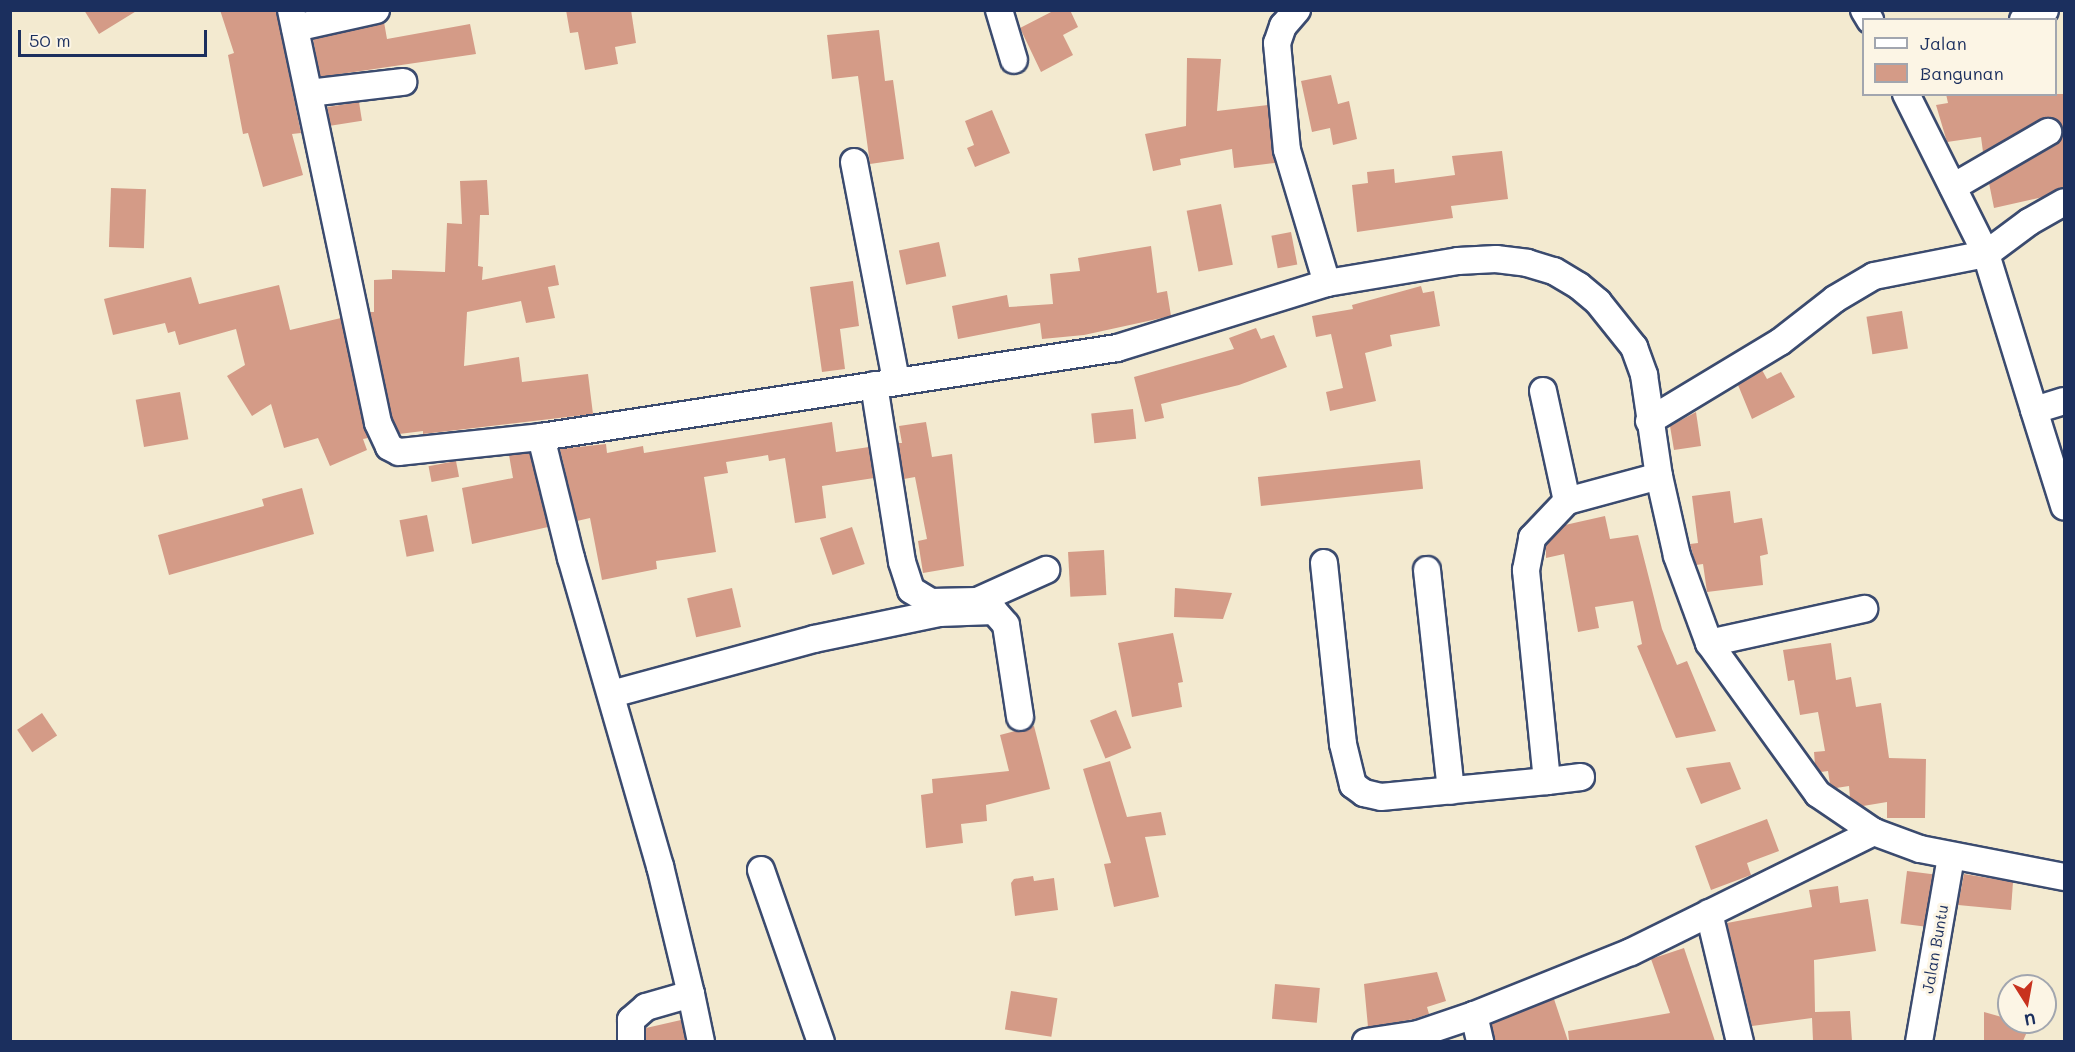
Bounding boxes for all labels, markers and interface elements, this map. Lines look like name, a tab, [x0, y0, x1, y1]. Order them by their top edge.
scale bar	[21, 18, 210, 56]
legend	[1862, 18, 2057, 96]
text: 50 m	[29, 28, 71, 52]
text: Jalan	[1920, 31, 1967, 55]
text: Bangunan	[1920, 61, 2004, 85]
street label: Jalan Buntu	[1918, 903, 1952, 995]
north arrow	[1997, 974, 2057, 1034]
text: U	[2023, 1009, 2038, 1032]

